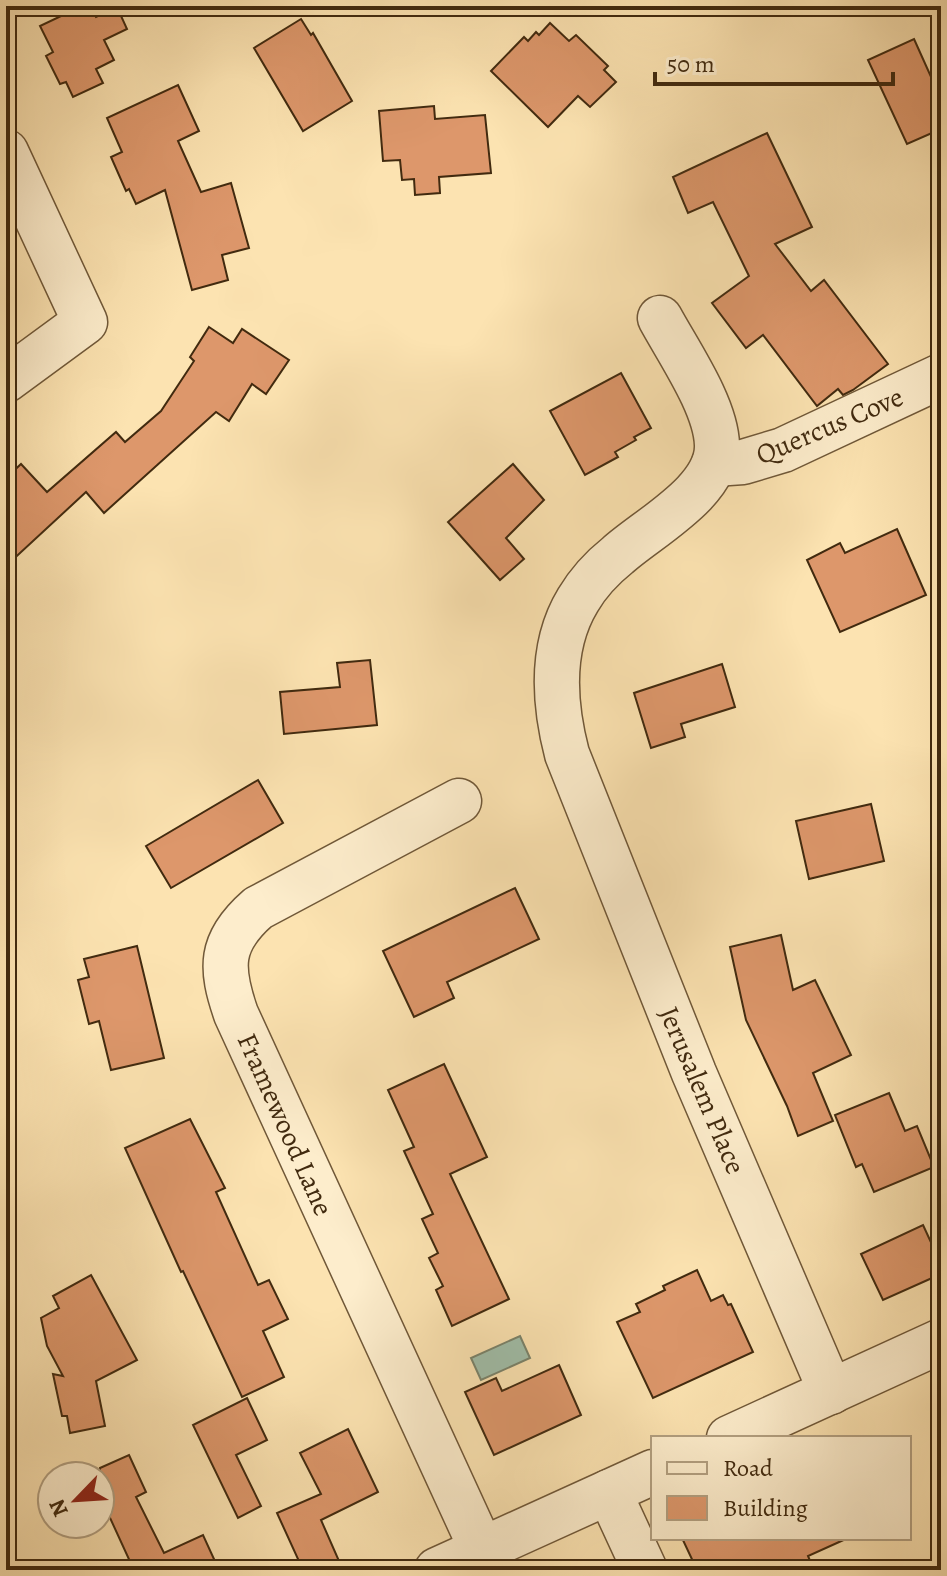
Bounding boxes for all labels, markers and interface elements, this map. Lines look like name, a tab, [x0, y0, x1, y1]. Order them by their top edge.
scale bar	[655, 36, 893, 86]
text: 50 m	[667, 48, 715, 80]
street label: Quercus Cove	[750, 378, 909, 474]
street label: Jerusalem Place	[650, 1001, 754, 1180]
street label: Framewood Lane	[228, 1027, 342, 1222]
legend	[651, 1436, 911, 1540]
text: Road	[723, 1452, 773, 1484]
north arrow	[36, 1460, 116, 1540]
text: Building	[723, 1492, 808, 1524]
text: N	[42, 1494, 76, 1522]

